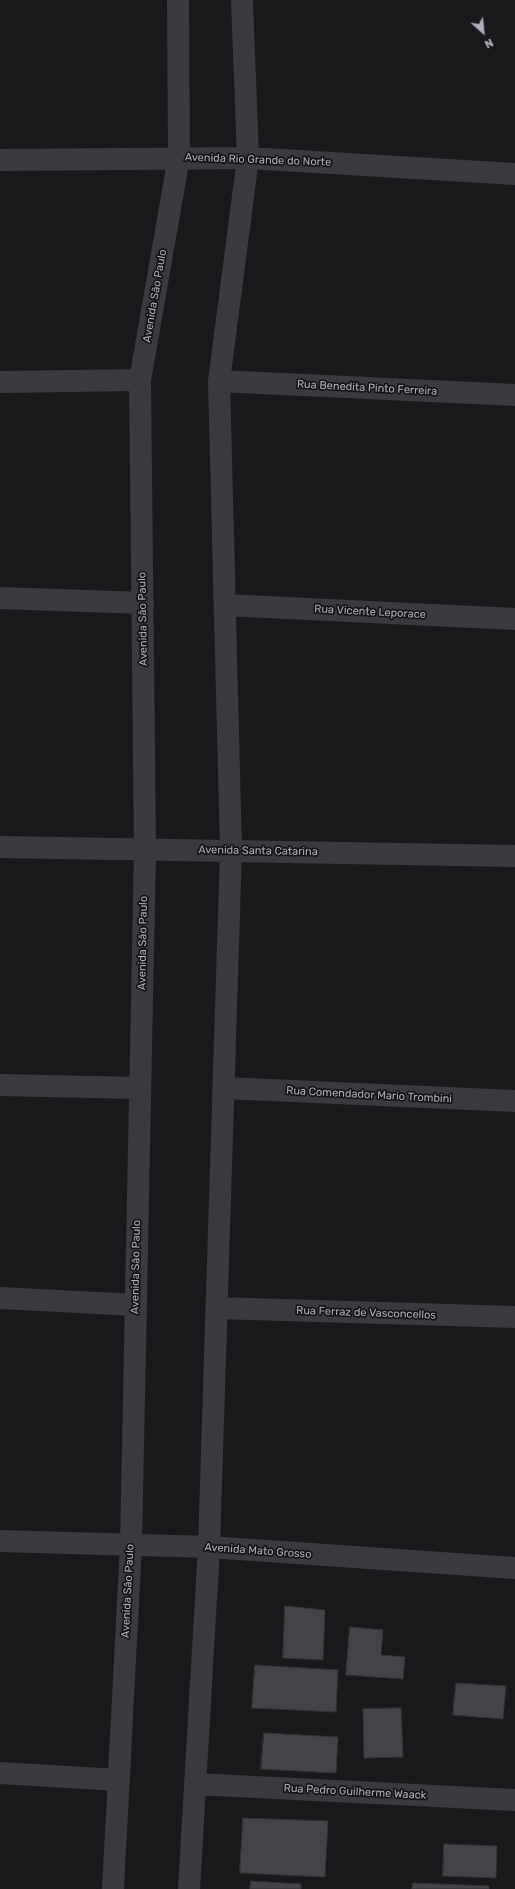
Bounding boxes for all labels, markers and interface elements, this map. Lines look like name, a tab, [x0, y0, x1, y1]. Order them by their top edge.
north arrow	[463, 12, 503, 52]
text: N	[482, 36, 495, 51]
street label: Avenida Rio Grande do Norte	[185, 151, 331, 169]
street label: Avenida São Paulo	[140, 248, 170, 344]
street label: Rua Benedita Pinto Ferreira	[296, 378, 438, 398]
street label: Avenida São Paulo	[136, 572, 150, 666]
street label: Rua Vicente Leporace	[314, 602, 426, 622]
street label: Avenida Santa Catarina	[198, 843, 318, 859]
street label: Avenida São Paulo	[136, 896, 150, 990]
street label: Rua Comendador Mario Trombini	[286, 1084, 452, 1106]
street label: Avenida São Paulo	[129, 1220, 143, 1314]
street label: Rua Ferraz de Vasconcellos	[296, 1304, 436, 1322]
street label: Avenida Mato Grosso	[204, 1541, 312, 1561]
street label: Avenida São Paulo	[119, 1544, 137, 1638]
street label: Rua Pedro Guilherme Waack	[283, 1782, 427, 1802]

